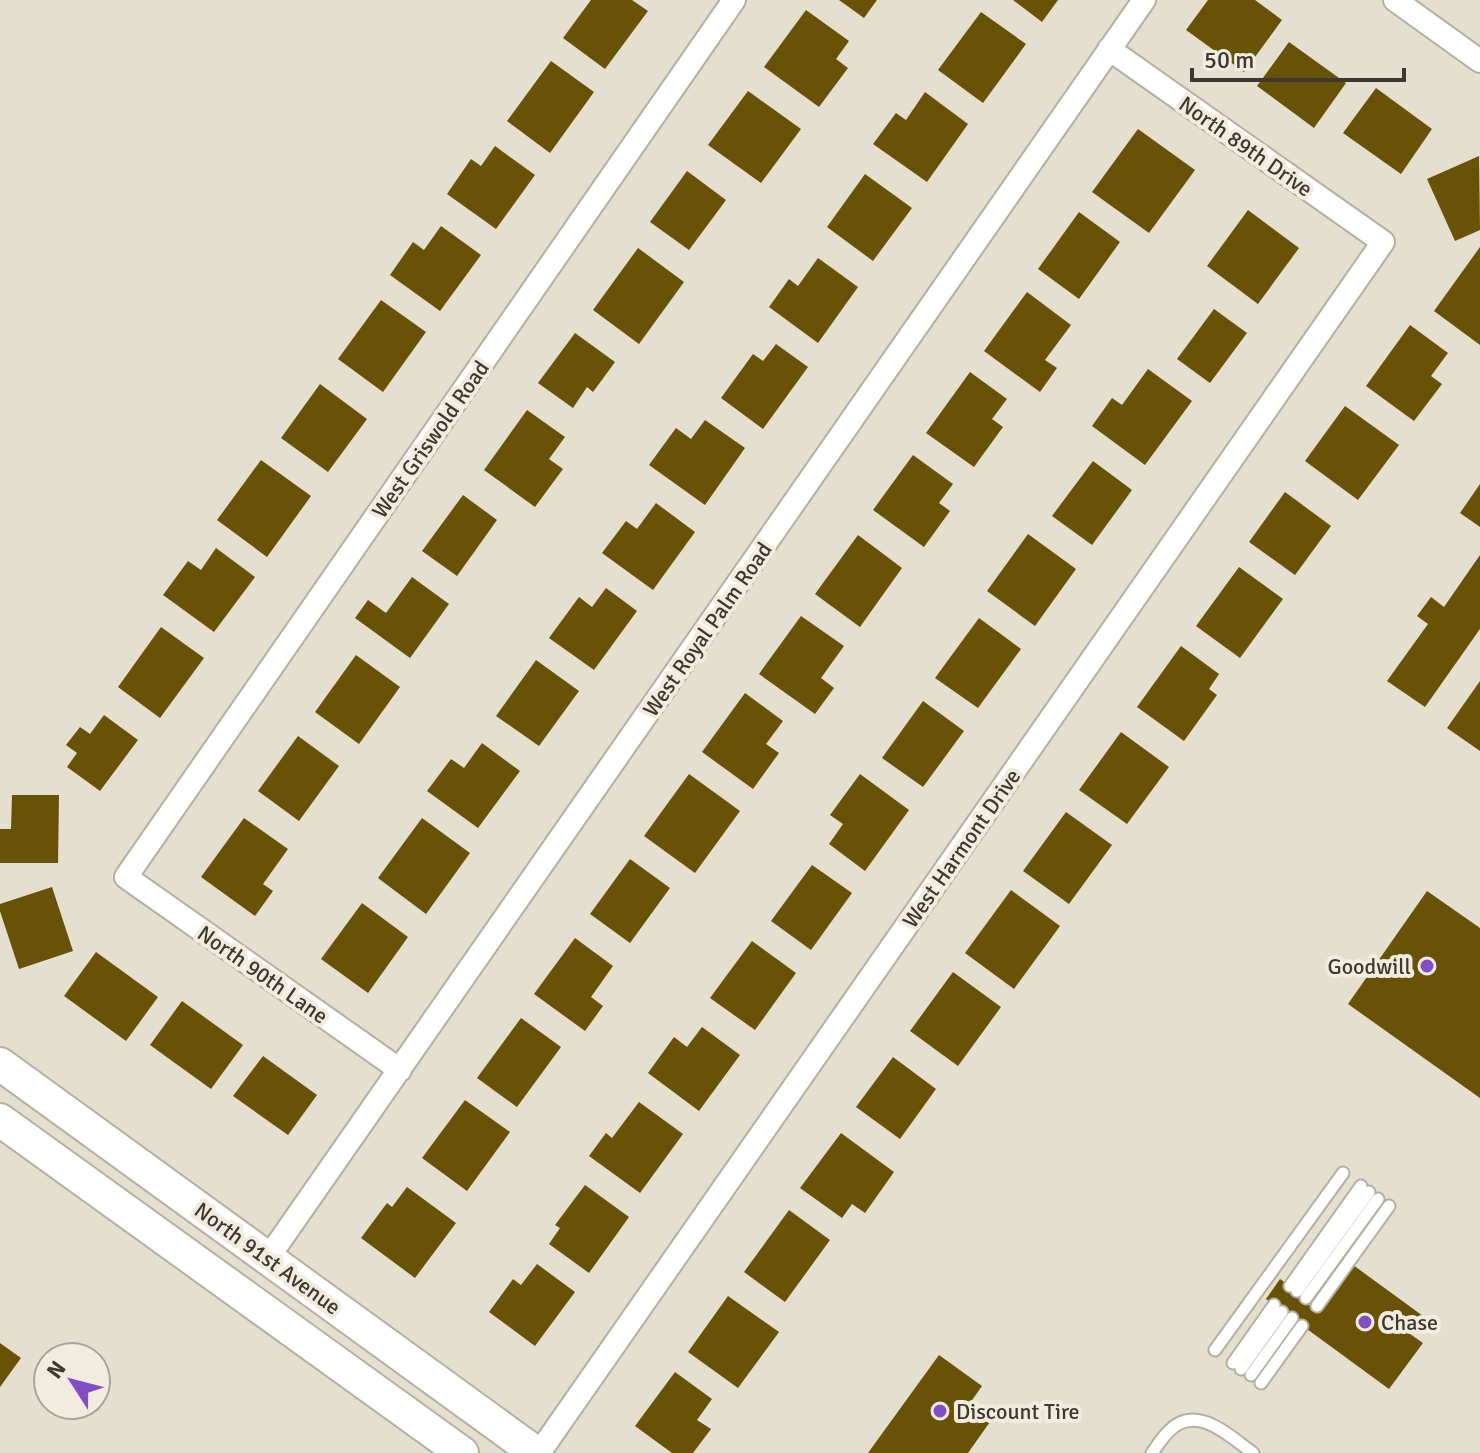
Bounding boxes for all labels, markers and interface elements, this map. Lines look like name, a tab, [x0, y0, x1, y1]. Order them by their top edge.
scale bar	[1192, 32, 1404, 82]
text: 50 m	[1204, 45, 1254, 75]
street label: North 89th Drive	[1174, 90, 1318, 202]
street label: West Griswold Road	[366, 355, 495, 523]
street label: West Royal Palm Road	[637, 537, 778, 722]
street label: West Harmont Drive	[896, 764, 1026, 933]
street label: North 90th Lane	[192, 919, 333, 1029]
place label: Goodwill	[1327, 953, 1411, 980]
marker: Goodwill	[1418, 957, 1436, 975]
street label: North 91st Avenue	[189, 1196, 346, 1321]
place label: Chase	[1381, 1309, 1438, 1336]
marker: Chase	[1356, 1313, 1374, 1331]
north arrow	[32, 1341, 112, 1421]
text: N	[41, 1355, 72, 1384]
place label: Discount Tire	[956, 1398, 1080, 1425]
marker: Discount Tire	[931, 1402, 949, 1420]

